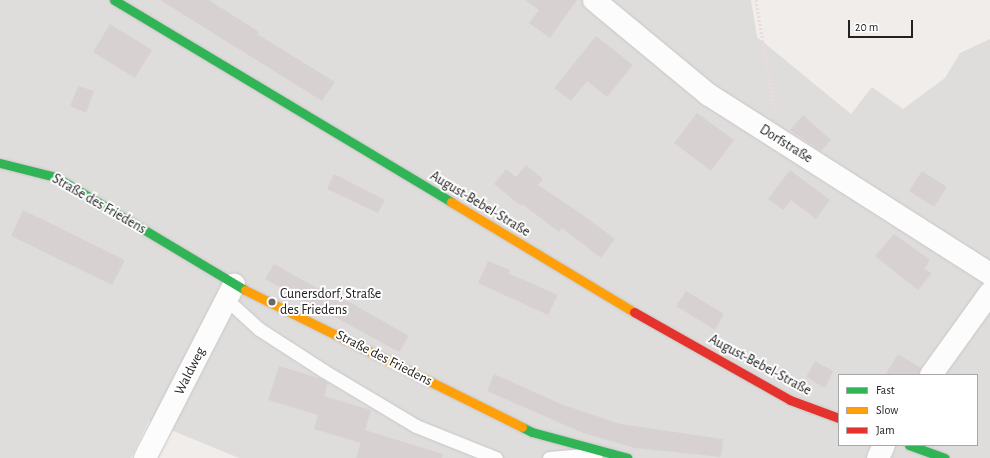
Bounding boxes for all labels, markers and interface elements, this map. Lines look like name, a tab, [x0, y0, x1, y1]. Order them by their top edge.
scale bar	[850, 12, 915, 38]
text: 20 m	[855, 21, 878, 33]
street label: Dorfstraße	[756, 121, 816, 167]
street label: August-Bebel-Straße	[427, 168, 533, 240]
street label: Straße des Friedens	[49, 170, 149, 238]
place label: Cunersdorf, Straße des Friedens	[280, 286, 381, 318]
marker: Cunersdorf, Straße des Friedens	[267, 297, 277, 307]
street label: Straße des Friedens	[333, 327, 435, 389]
street label: August-Bebel-Straße	[706, 331, 814, 399]
street label: Waldweg	[171, 344, 209, 398]
legend	[838, 374, 978, 446]
text: Fast	[876, 384, 895, 396]
text: Slow	[876, 404, 898, 416]
text: Jam	[876, 424, 895, 436]

